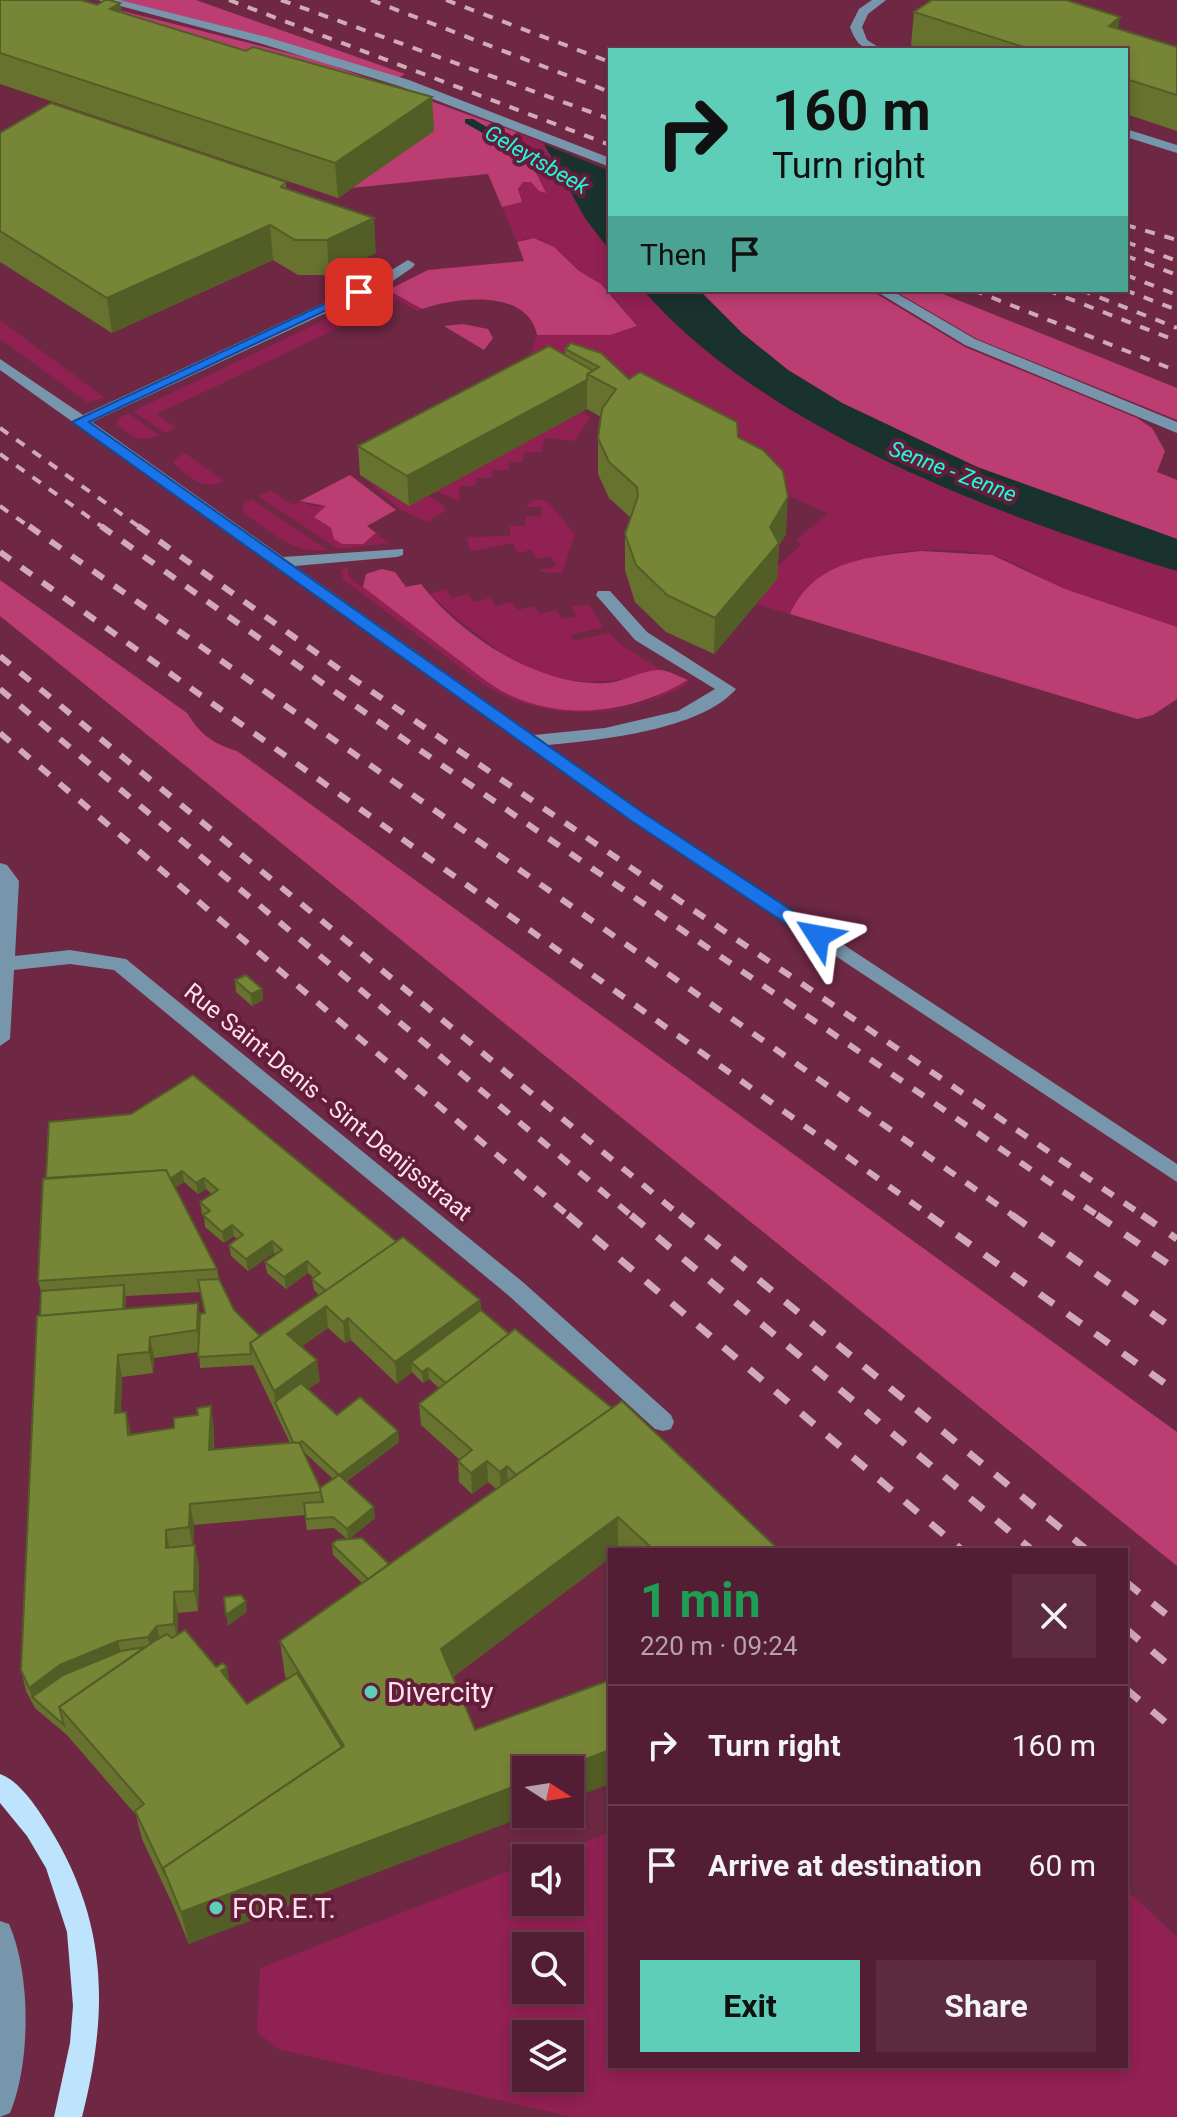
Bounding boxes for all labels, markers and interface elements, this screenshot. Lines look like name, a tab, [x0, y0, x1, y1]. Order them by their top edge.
text: 160 m	[772, 78, 931, 144]
icon: right	[640, 80, 744, 184]
water label: Geleytsbeek	[480, 120, 594, 200]
text: Turn right	[772, 145, 925, 187]
icon: arrive	[723, 232, 767, 276]
text: Then	[640, 237, 707, 272]
pin	[325, 258, 393, 326]
icon: arrive	[337, 270, 381, 314]
water label: Senne - Zenne	[886, 436, 1020, 507]
position arrow	[776, 894, 860, 978]
street label: Rue Saint-Denis - Sint-Denijsstraat	[179, 977, 477, 1227]
text: 1 min	[640, 1572, 761, 1629]
button: close	[1012, 1574, 1096, 1658]
text: 220 m · 09:24	[640, 1631, 798, 1661]
place label: Divercity	[387, 1676, 494, 1709]
marker: Divercity	[362, 1683, 380, 1701]
icon: right	[640, 1723, 684, 1767]
text: Turn right	[708, 1728, 841, 1763]
text: 160 m	[1012, 1728, 1096, 1763]
north arrow	[512, 1756, 584, 1828]
map controls	[512, 1756, 584, 2092]
icon: arrive	[640, 1843, 684, 1887]
button: sound	[512, 1844, 584, 1916]
text: Arrive at destination	[708, 1848, 982, 1883]
text: 60 m	[1029, 1848, 1096, 1883]
place label: FOR.E.T.	[232, 1892, 336, 1925]
marker: FOR.E.T.	[207, 1899, 225, 1917]
button: search	[512, 1932, 584, 2004]
button: Exit	[640, 1960, 860, 2052]
button: Share	[876, 1960, 1096, 2052]
button: layers	[512, 2020, 584, 2092]

